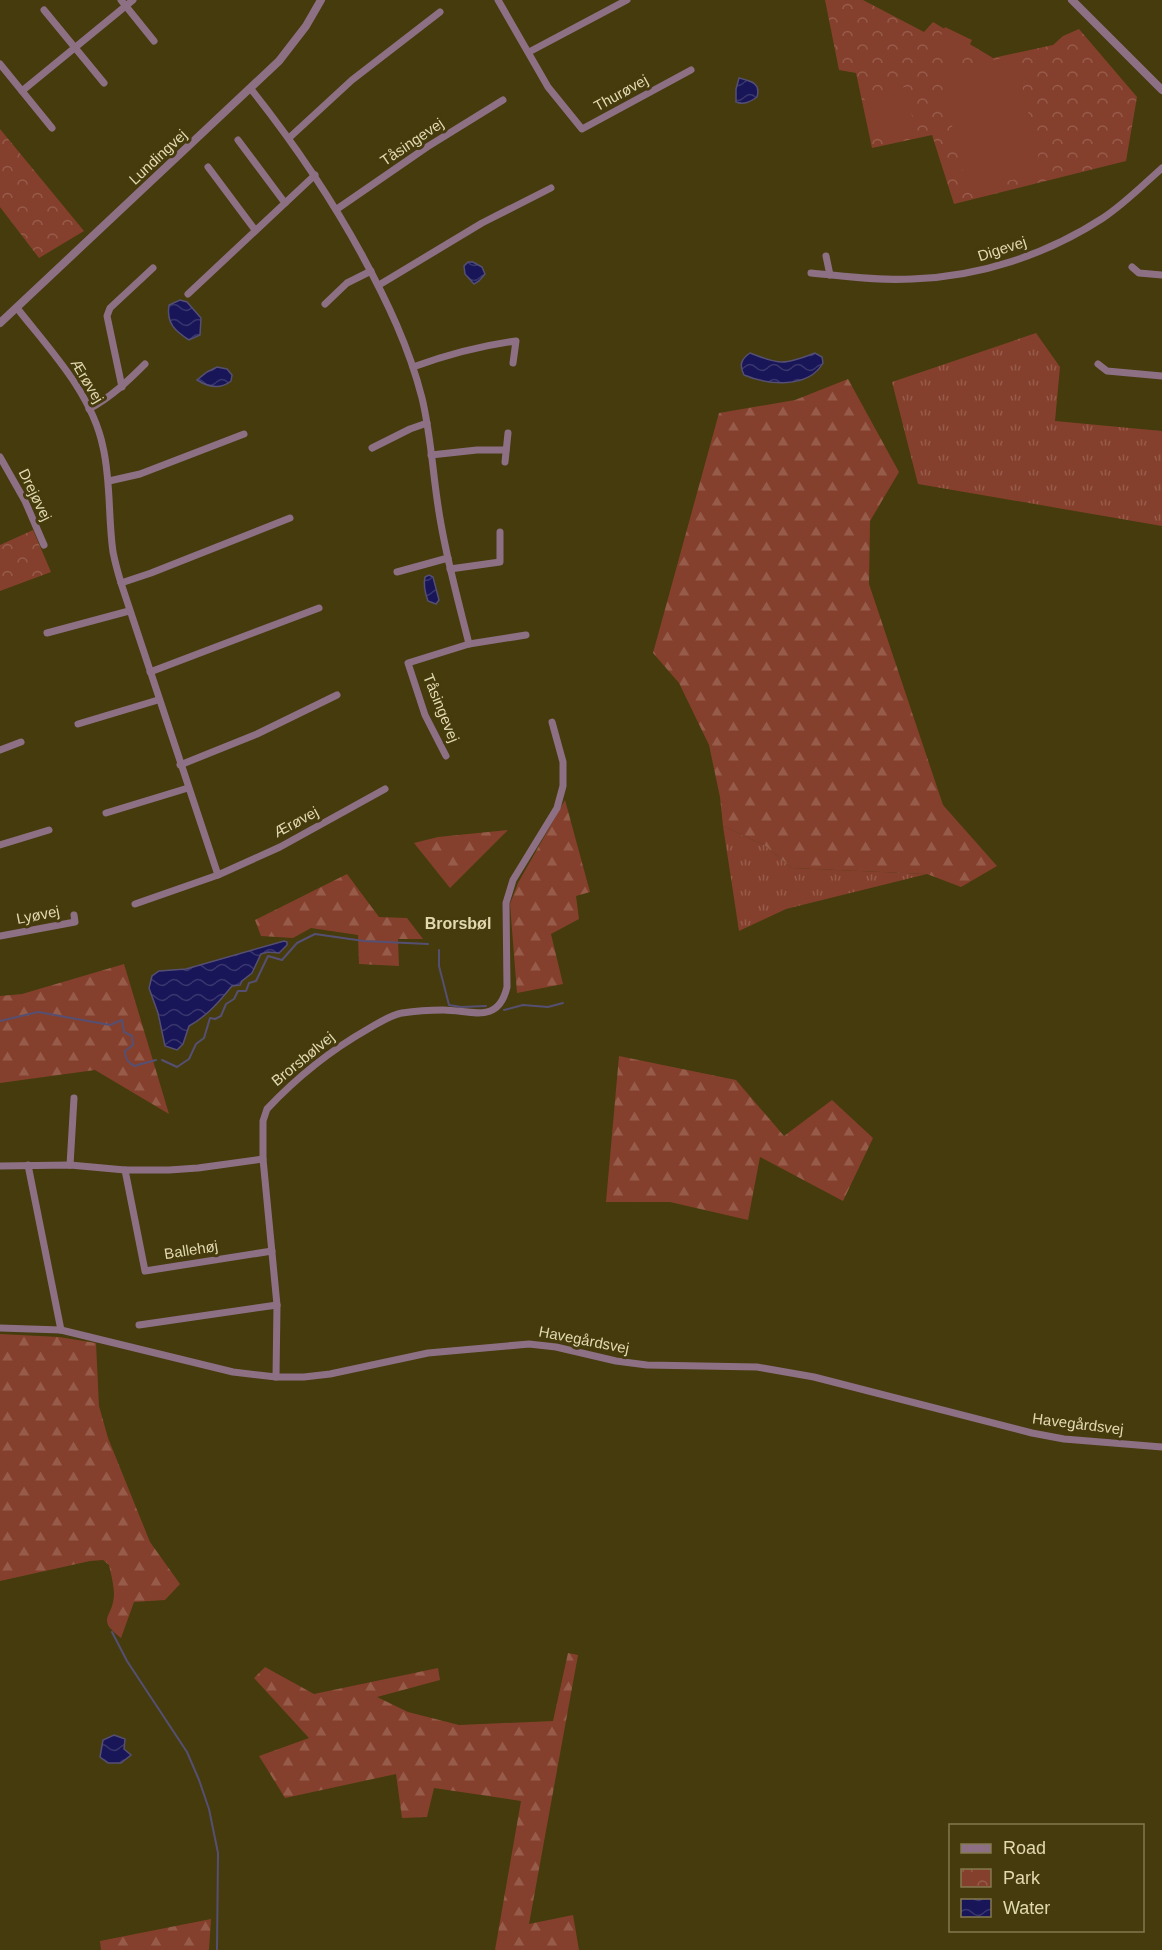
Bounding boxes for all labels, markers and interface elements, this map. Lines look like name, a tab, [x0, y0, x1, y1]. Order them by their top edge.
street label: Thurøvej	[591, 71, 651, 114]
street label: Tåsingevej	[377, 114, 447, 169]
street label: Lundingvej	[125, 126, 190, 188]
street label: Digevej	[975, 233, 1028, 264]
street label: Ærøvej	[68, 356, 107, 406]
street label: Drejøvej	[16, 466, 55, 524]
street label: Tåsingevej	[420, 671, 463, 745]
street label: Ærøvej	[270, 803, 321, 840]
street label: Lyøvej	[15, 902, 61, 927]
district label: Brorsbøl	[425, 915, 491, 932]
street label: Brorsbølvej	[268, 1028, 338, 1089]
street label: Ballehøj	[163, 1237, 219, 1262]
street label: Havegårdsvej	[537, 1322, 631, 1357]
street label: Havegårdsvej	[1032, 1409, 1125, 1438]
legend	[949, 1824, 1144, 1932]
text: Road	[1003, 1838, 1046, 1858]
text: Park	[1003, 1868, 1041, 1888]
text: Water	[1003, 1898, 1050, 1918]

